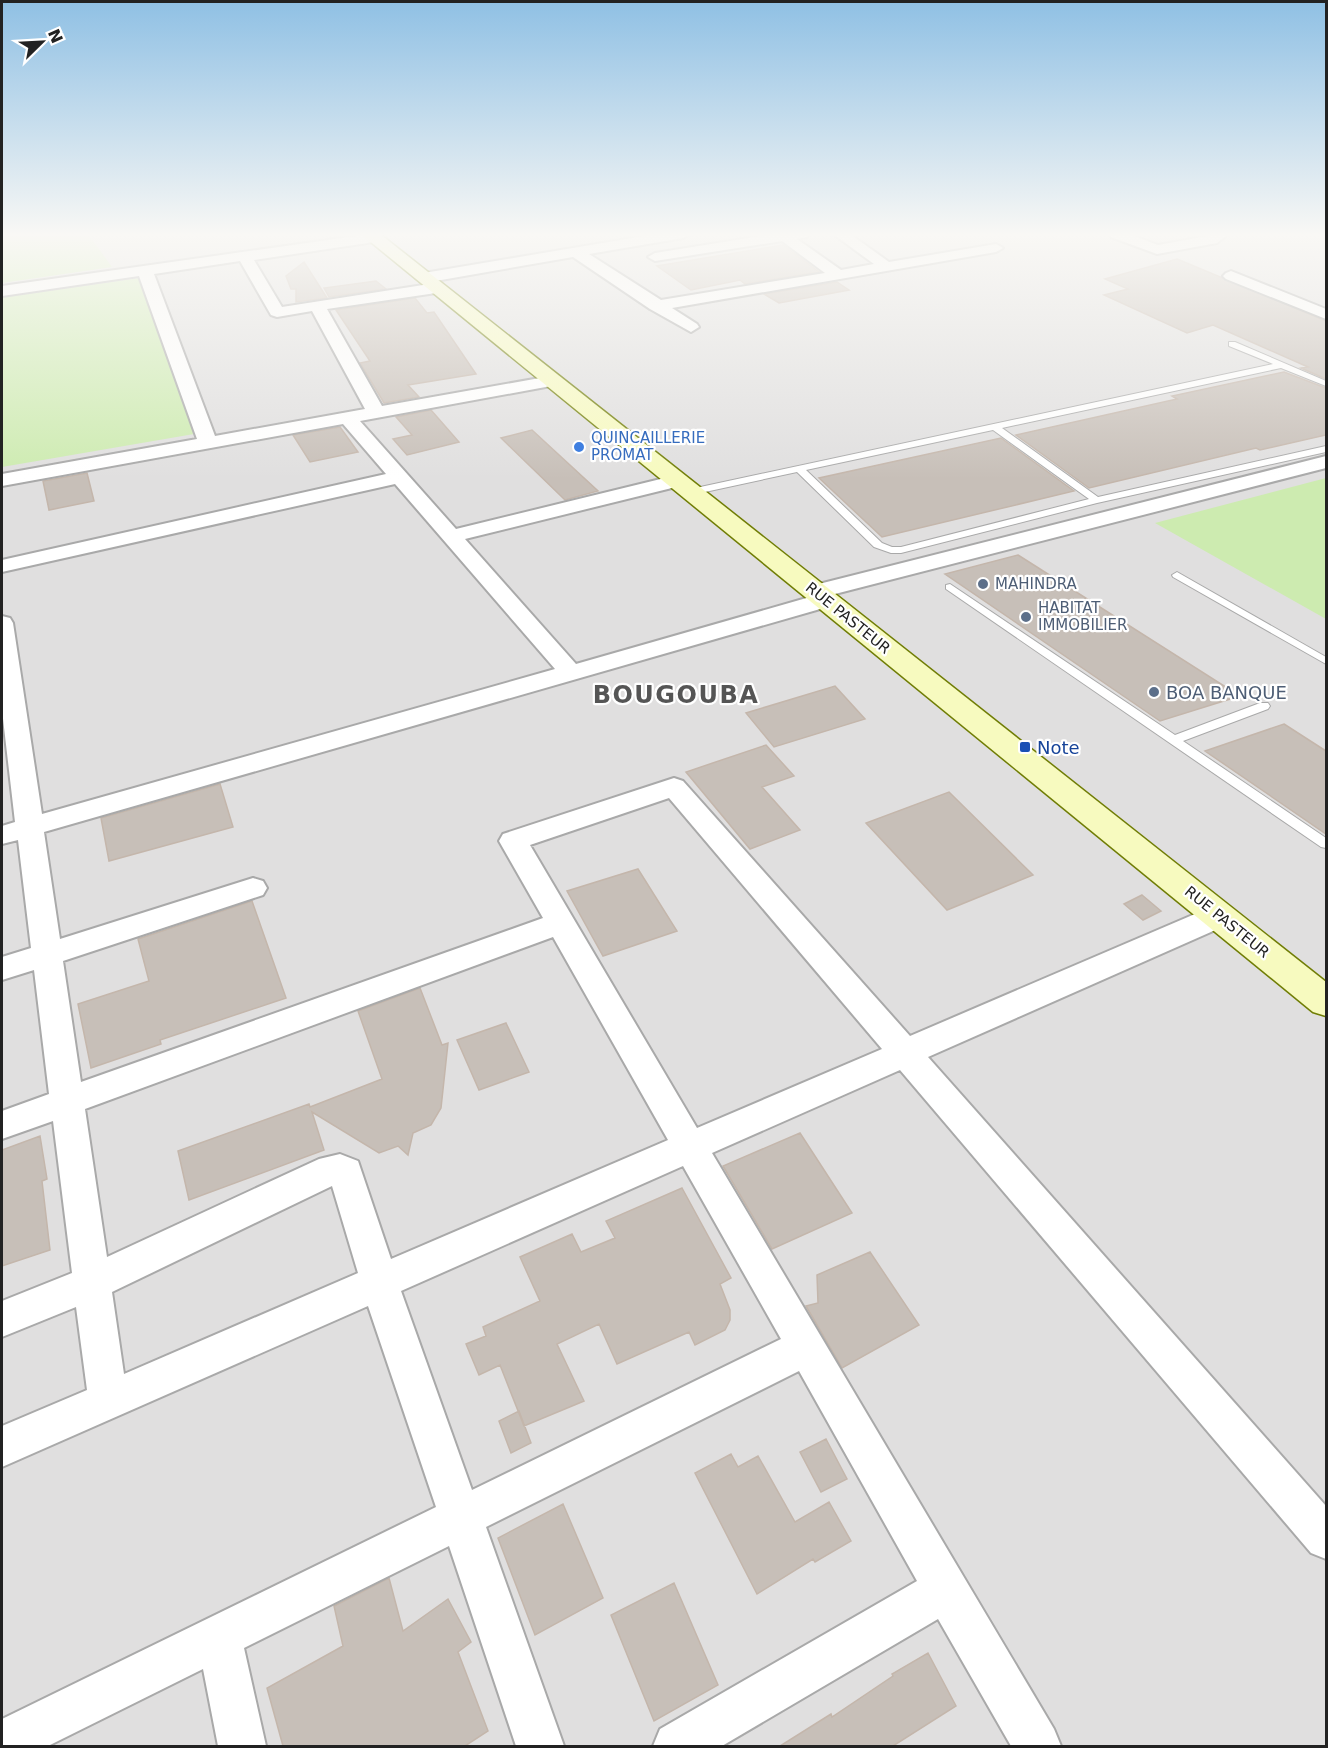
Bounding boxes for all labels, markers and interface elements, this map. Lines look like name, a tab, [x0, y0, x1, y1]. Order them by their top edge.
north arrow	[12, 12, 72, 72]
text: N	[44, 26, 67, 46]
place label: QUINCAILLERIE PROMAT	[591, 429, 705, 464]
marker: QUINCAILLERIE PROMAT	[572, 440, 586, 454]
place label: MAHINDRA	[995, 575, 1077, 593]
marker: MAHINDRA	[976, 577, 990, 591]
street label: RUE PASTEUR	[802, 578, 894, 658]
place label: HABITAT IMMOBILIER	[1038, 599, 1128, 634]
marker: HABITAT IMMOBILIER	[1019, 610, 1033, 624]
district label: BOUGOUBA	[593, 681, 759, 709]
place label: BOA BANQUE	[1166, 682, 1287, 703]
marker: BOA BANQUE	[1147, 685, 1161, 699]
place label: Note	[1037, 737, 1080, 758]
marker: Note	[1018, 740, 1032, 754]
street label: RUE PASTEUR	[1181, 882, 1273, 962]

